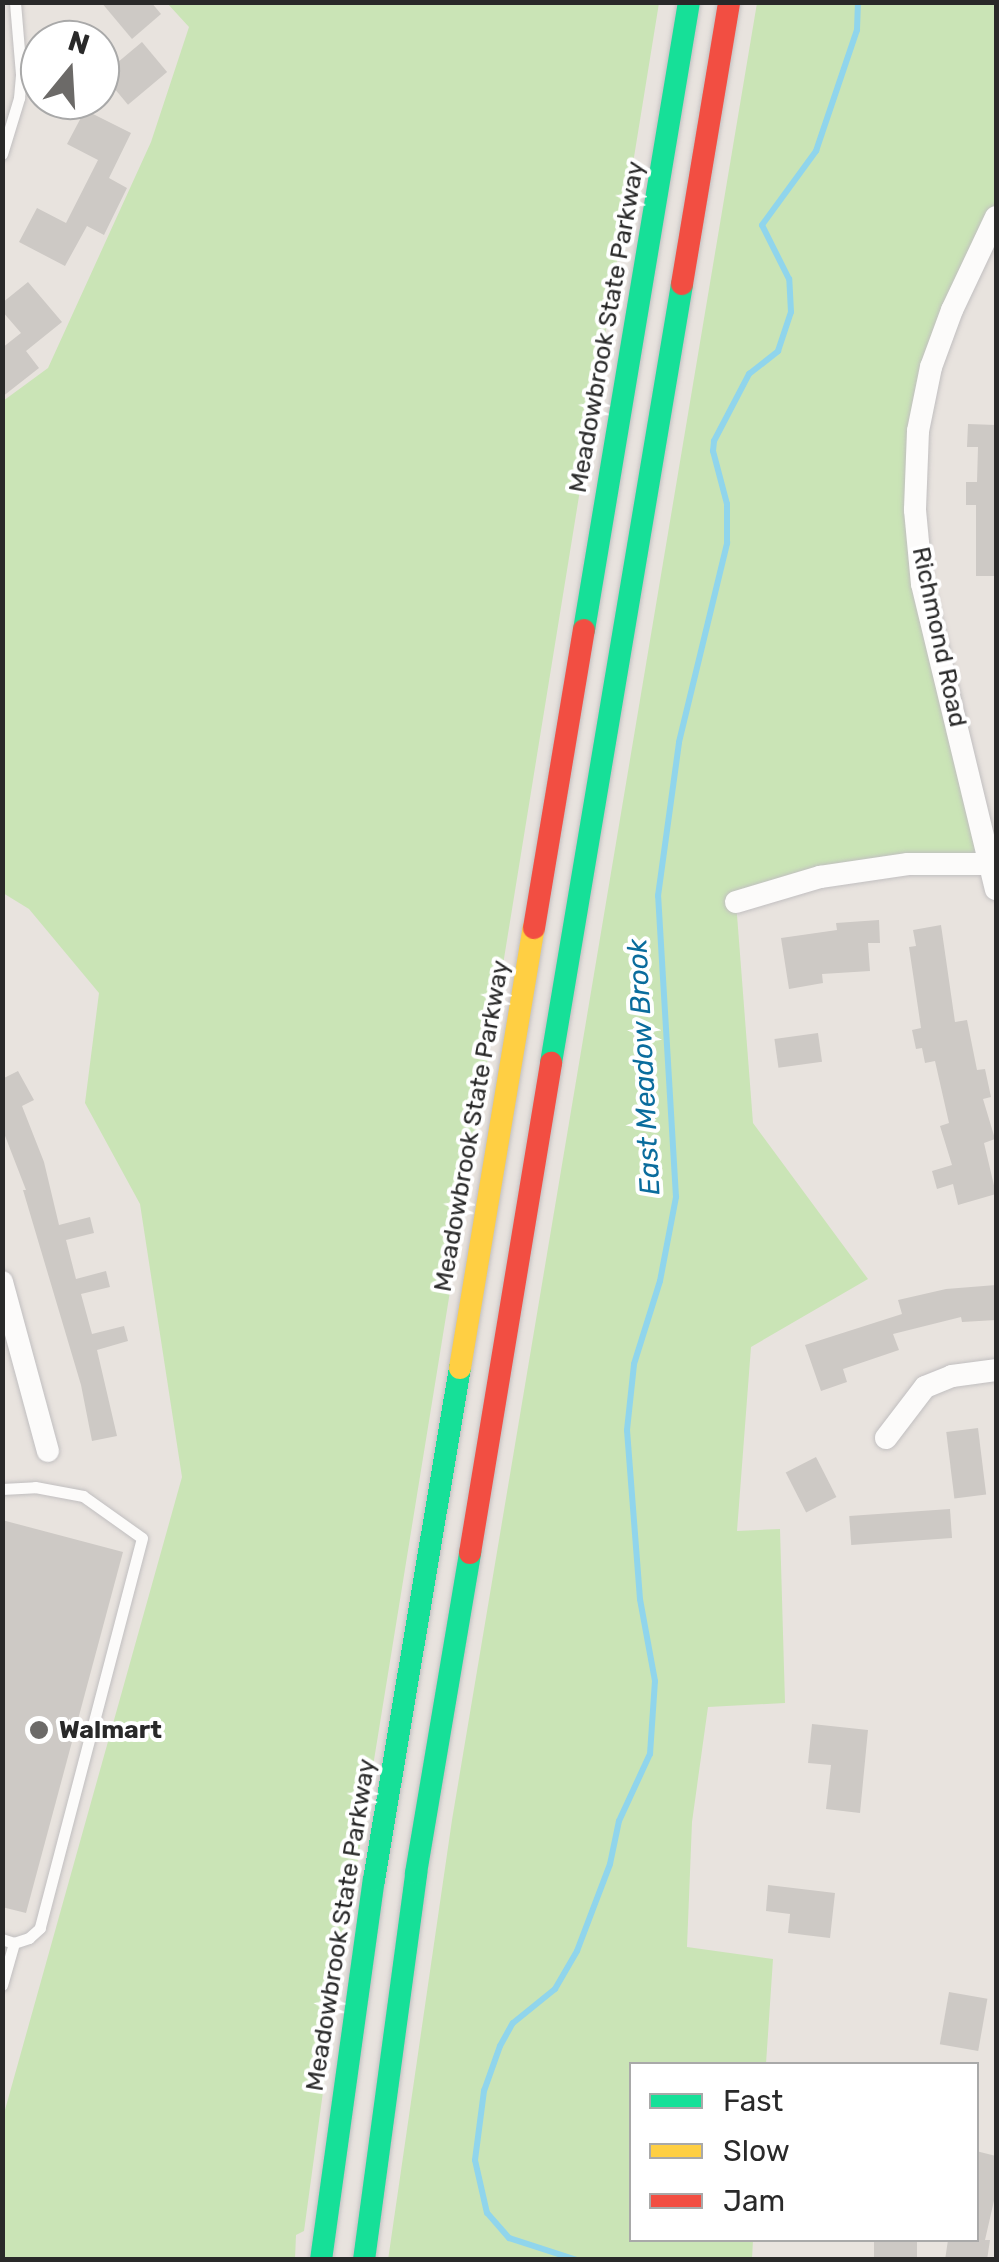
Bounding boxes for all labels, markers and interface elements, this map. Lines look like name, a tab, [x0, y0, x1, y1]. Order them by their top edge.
north arrow	[20, 20, 120, 120]
text: N	[64, 24, 93, 62]
street label: Meadowbrook State Parkway	[563, 159, 651, 495]
street label: Richmond Road	[905, 544, 973, 730]
water label: East Meadow Brook	[620, 938, 668, 1196]
street label: Meadowbrook State Parkway	[428, 958, 516, 1294]
place label: Walmart	[59, 1715, 162, 1745]
marker: Walmart	[28, 1719, 50, 1741]
street label: Meadowbrook State Parkway	[300, 1757, 382, 2093]
legend	[629, 2062, 979, 2242]
text: Fast	[723, 2083, 783, 2119]
text: Slow	[723, 2133, 790, 2169]
text: Jam	[723, 2183, 785, 2219]

